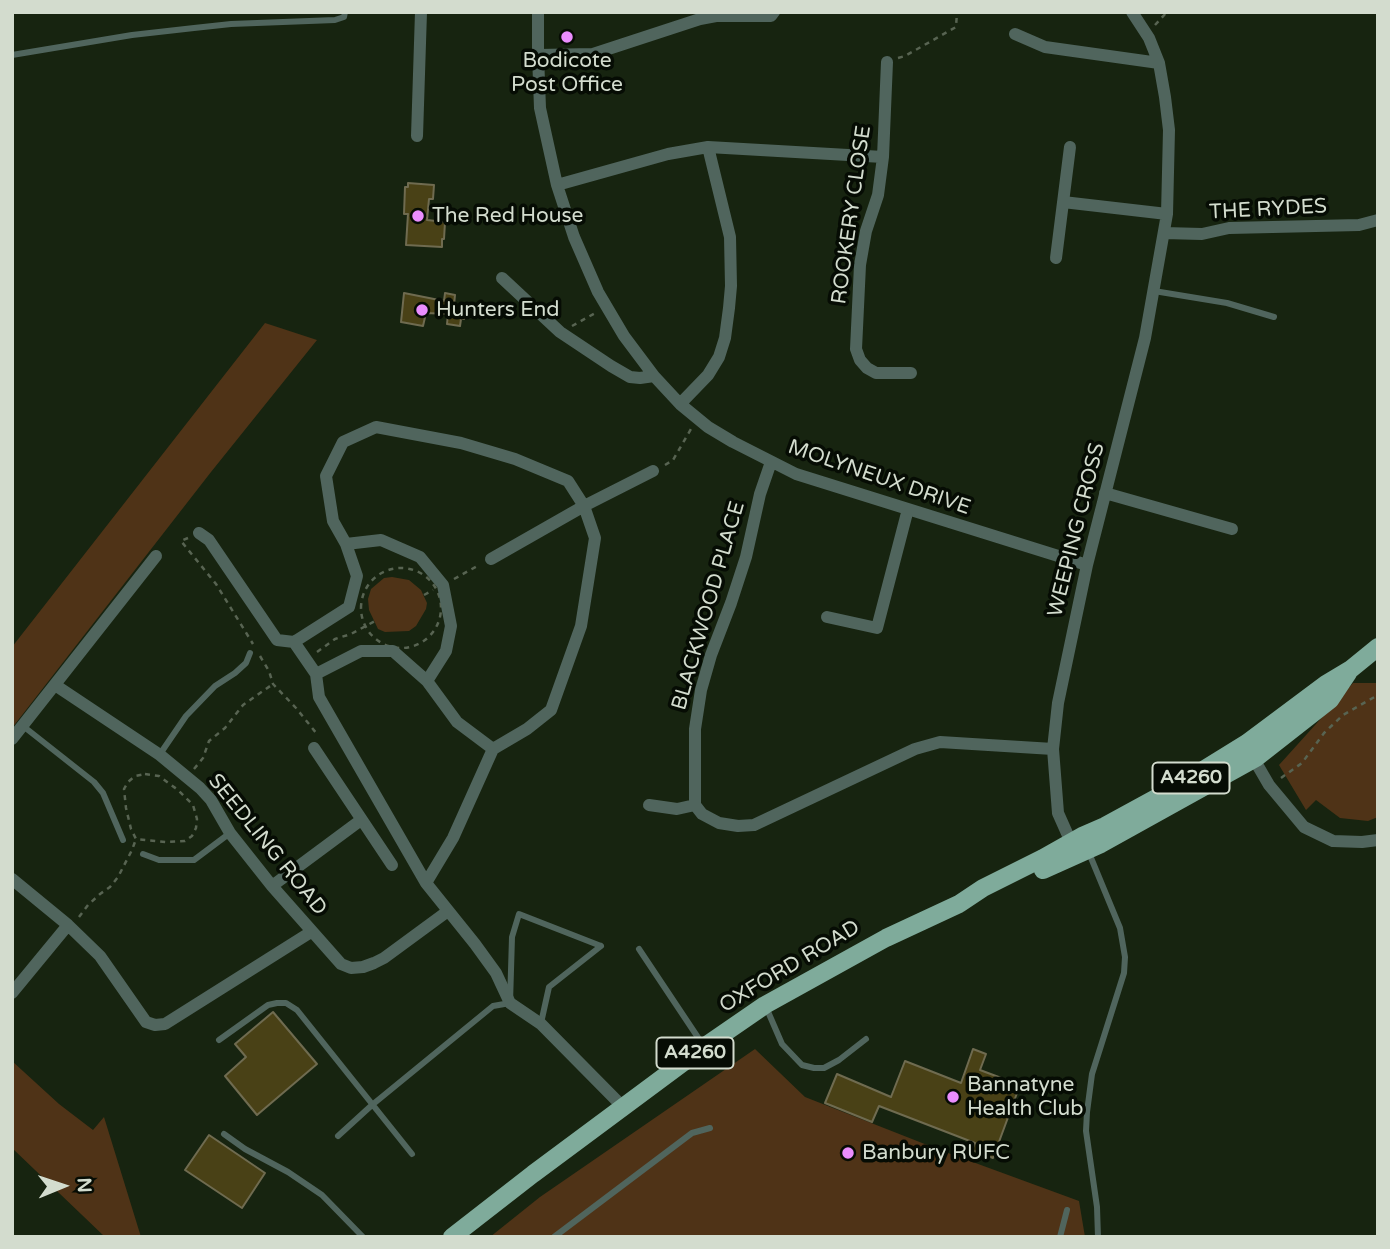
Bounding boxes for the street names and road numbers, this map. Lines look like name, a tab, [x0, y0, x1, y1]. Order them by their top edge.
street label: ROOKERY CLOSE	[827, 124, 877, 306]
street label: THE RYDES	[1208, 194, 1328, 226]
street label: MOLYNEUX DRIVE	[784, 435, 974, 521]
street label: WEEPING CROSS	[1043, 440, 1111, 620]
street label: BLACKWOOD PLACE	[667, 499, 751, 713]
road number: A4260	[1152, 762, 1230, 793]
street label: SEEDLING ROAD	[202, 769, 332, 921]
street label: OXFORD ROAD	[715, 915, 865, 1019]
road number: A4260	[656, 1037, 734, 1068]

